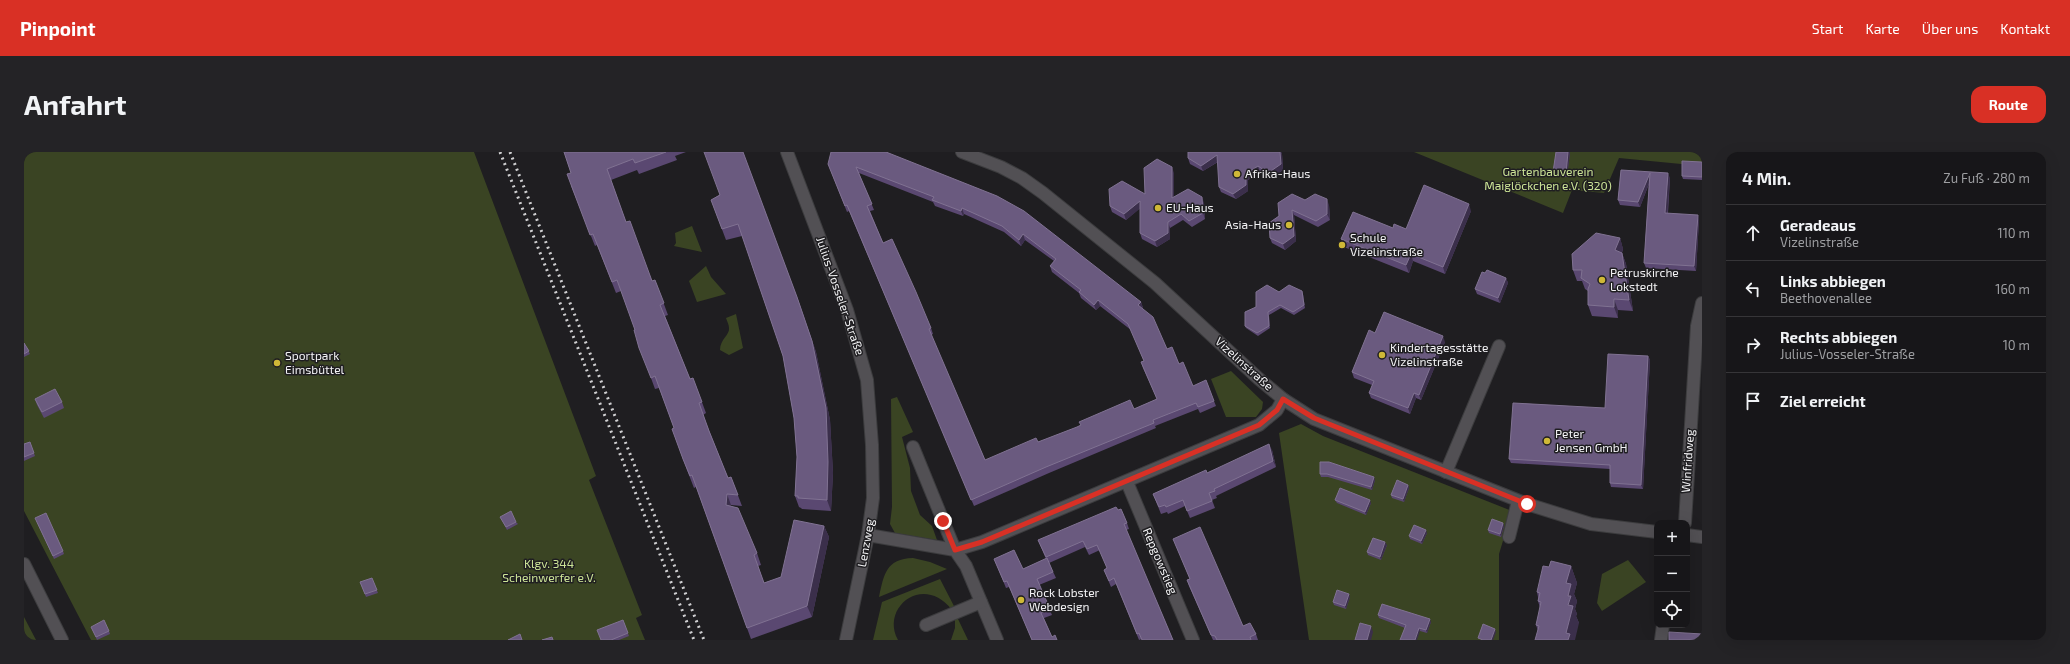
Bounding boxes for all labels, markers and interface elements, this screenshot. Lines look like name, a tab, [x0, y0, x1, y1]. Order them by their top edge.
text: Pinpoint	[20, 17, 95, 40]
text: Start	[1812, 20, 1843, 37]
text: Karte	[1865, 20, 1900, 37]
text: Über uns	[1922, 20, 1978, 37]
text: Kontakt	[2000, 20, 2050, 37]
button: Route	[1971, 86, 2046, 123]
text: Anfahrt	[24, 87, 127, 121]
park label: Gartenbauverein Maiglöckchen e.V. (320)	[1484, 164, 1612, 192]
place label: Afrika-Haus	[1245, 166, 1310, 180]
text: 4 Min.	[1742, 168, 1791, 188]
marker: Afrika-Haus	[1232, 169, 1242, 179]
text: Zu Fuß · 280 m	[1943, 170, 2030, 186]
place label: EU-Haus	[1166, 200, 1214, 214]
marker: EU-Haus	[1153, 203, 1163, 213]
text: Geradeaus	[1780, 216, 1856, 234]
place label: Asia-Haus	[1225, 217, 1281, 231]
marker: Asia-Haus	[1284, 220, 1294, 230]
icon: ahead	[1742, 222, 1764, 244]
text: 110 m	[1998, 225, 2030, 241]
place label: Schule Vizelinstraße	[1350, 230, 1423, 258]
text: Vizelinstraße	[1780, 234, 1859, 250]
street label: Julius-Vosseler-Straße	[814, 235, 868, 357]
marker: Schule Vizelinstraße	[1337, 240, 1347, 250]
place label: Petruskirche Lokstedt	[1610, 265, 1679, 293]
text: Links abbiegen	[1780, 272, 1886, 290]
marker: Petruskirche Lokstedt	[1597, 275, 1607, 285]
icon: left	[1742, 278, 1764, 300]
text: 160 m	[1995, 281, 2030, 297]
text: Beethovenallee	[1780, 290, 1872, 306]
text: Rechts abbiegen	[1780, 328, 1897, 346]
street label: Vizelinstraße	[1213, 334, 1276, 393]
icon: right	[1742, 334, 1764, 356]
text: 10 m	[2003, 337, 2030, 353]
place label: Kindertagesstätte Vizelinstraße	[1390, 340, 1488, 368]
text: Julius-Vosseler-Straße	[1780, 346, 1915, 362]
place label: Sportpark Eimsbüttel	[285, 348, 345, 376]
marker: Kindertagesstätte Vizelinstraße	[1377, 350, 1387, 360]
marker: Sportpark Eimsbüttel	[272, 358, 282, 368]
icon: arrive	[1742, 390, 1764, 412]
text: Ziel erreicht	[1780, 392, 1866, 410]
place label: Peter Jensen GmbH	[1555, 426, 1628, 454]
street label: Winfridweg	[1678, 428, 1696, 493]
marker: Peter Jensen GmbH	[1542, 436, 1552, 446]
route start	[1518, 495, 1536, 513]
route end	[934, 512, 952, 530]
street label: Lenzweg	[854, 517, 876, 568]
map controls	[1654, 520, 1690, 628]
button: +	[1654, 520, 1690, 556]
street label: Repgowstieg	[1141, 525, 1181, 596]
park label: Klgv. 344 Scheinwerfer e.V.	[502, 556, 596, 584]
button: −	[1654, 556, 1690, 592]
place label: Rock Lobster Webdesign	[1029, 585, 1100, 613]
button: locate	[1654, 592, 1690, 628]
marker: Rock Lobster Webdesign	[1016, 595, 1026, 605]

